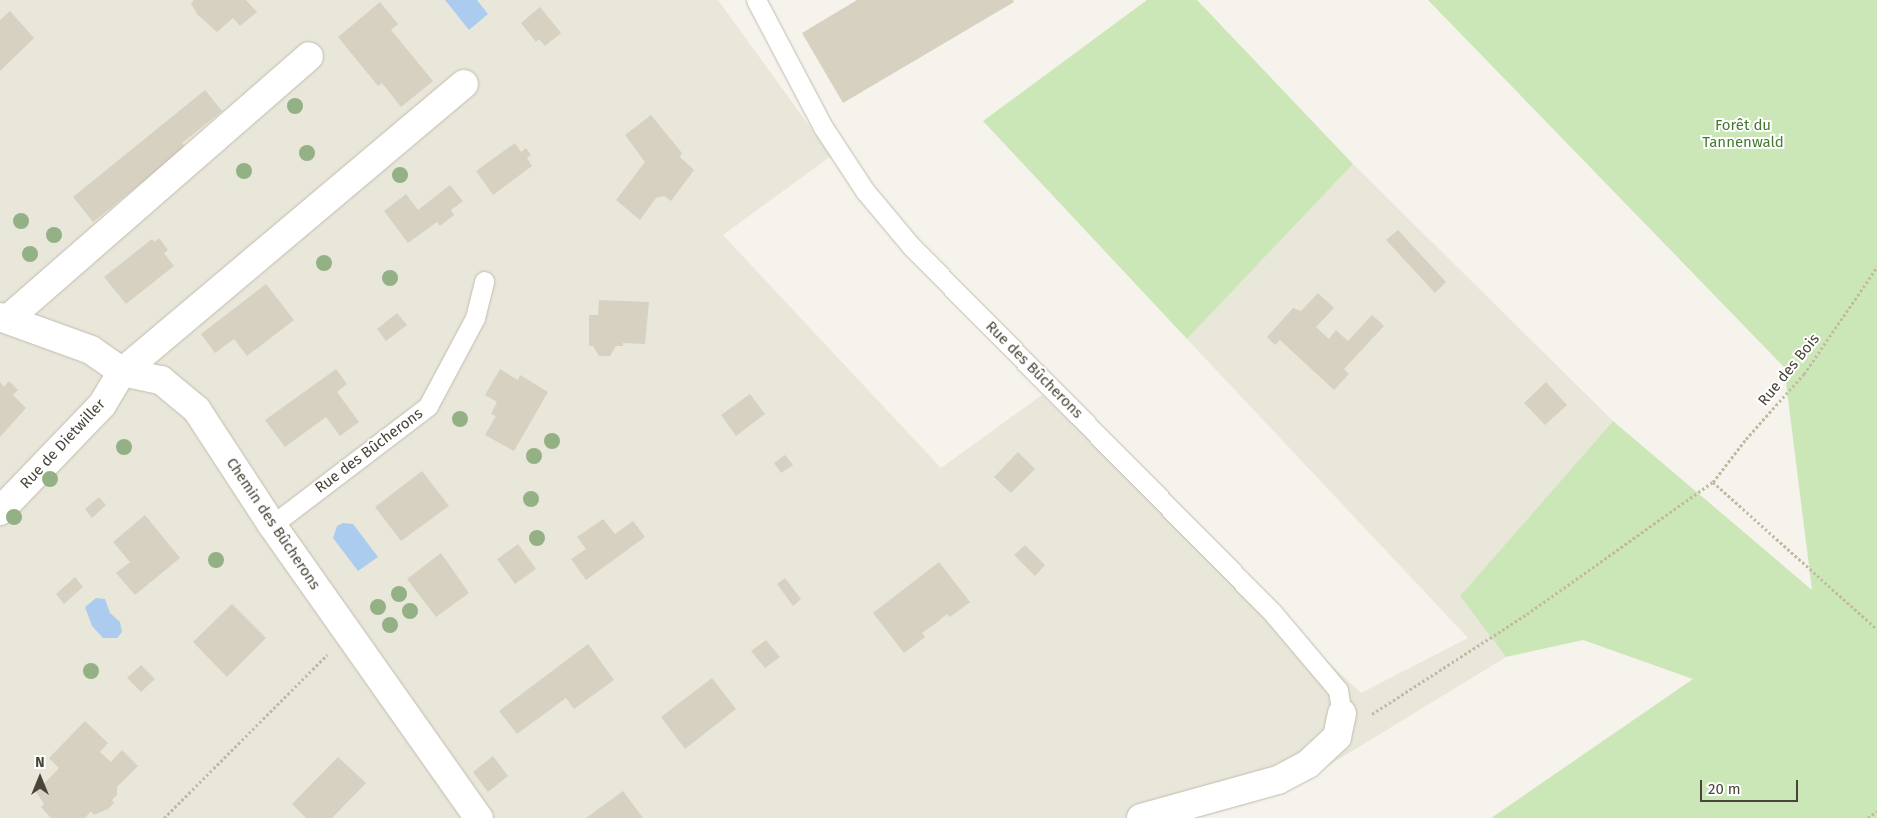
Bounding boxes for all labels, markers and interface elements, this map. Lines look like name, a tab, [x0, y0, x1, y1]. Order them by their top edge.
park label: Forêt du Tannenwald	[1702, 116, 1784, 151]
street label: Rue des Bûcherons	[982, 318, 1086, 422]
street label: Rue des Bois	[1755, 330, 1823, 410]
street label: Rue de Dietwiller	[17, 395, 109, 493]
street label: Rue des Bûcherons	[312, 405, 426, 497]
street label: Chemin des Bûcherons	[222, 455, 324, 593]
north arrow	[15, 753, 65, 803]
text: N	[35, 754, 45, 771]
scale bar	[1702, 770, 1800, 802]
text: 20 m	[1708, 780, 1741, 798]

